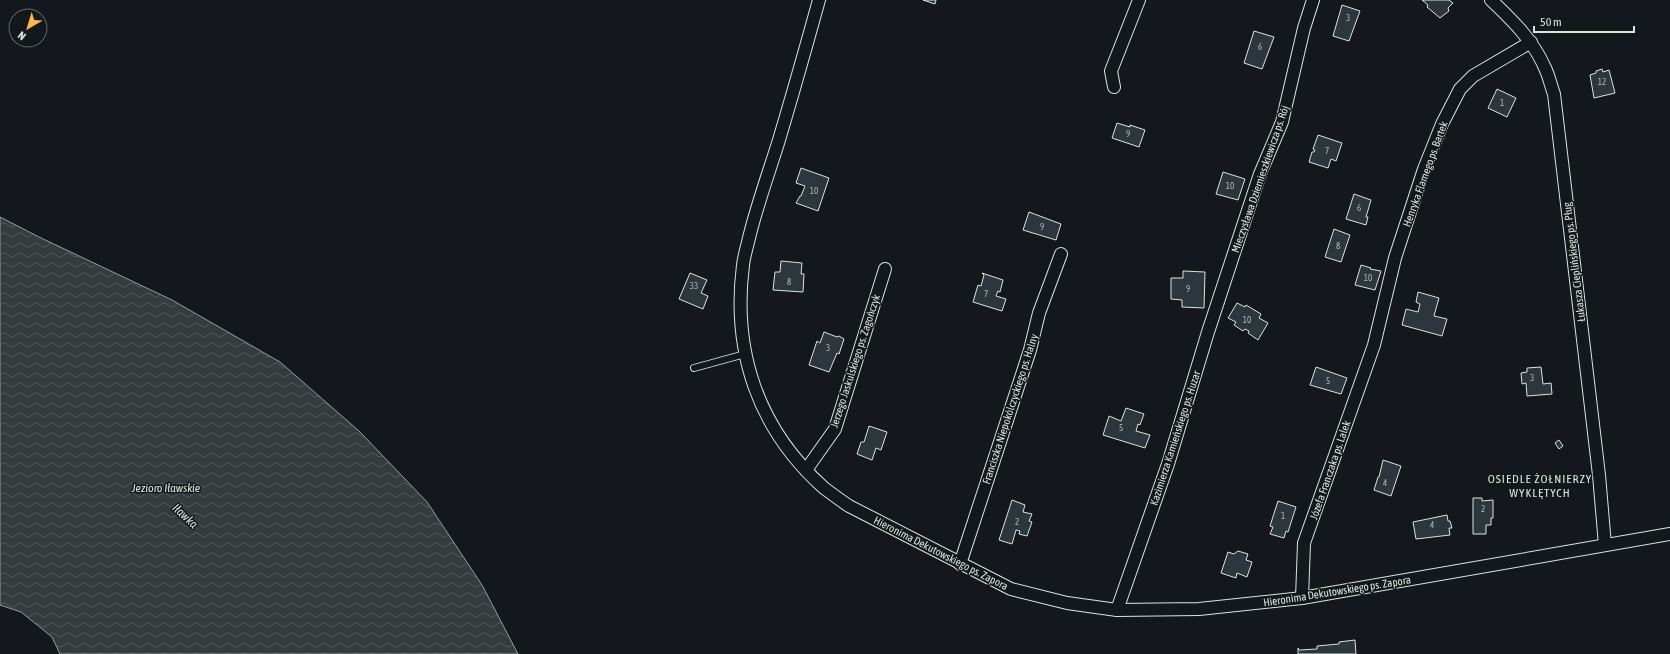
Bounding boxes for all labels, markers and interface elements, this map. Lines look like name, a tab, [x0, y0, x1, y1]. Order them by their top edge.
north arrow	[8, 8, 48, 48]
scale bar	[1534, 8, 1634, 34]
house number: 3	[1346, 13, 1350, 23]
text: 50 m	[1540, 15, 1562, 29]
text: N	[16, 29, 28, 43]
house number: 6	[1258, 42, 1262, 52]
house number: 12	[1598, 77, 1606, 87]
house number: 1	[1500, 98, 1504, 108]
street label: Mieczysława Dziemieszkiewicza ps. Rój	[1229, 104, 1291, 254]
street label: Henryka Flamego ps. Bartek	[1400, 119, 1450, 228]
house number: 9	[1126, 129, 1130, 139]
house number: 7	[1325, 146, 1329, 156]
house number: 10	[1226, 181, 1234, 191]
house number: 10	[810, 186, 818, 196]
street label: Łukasza Cieplińskiego ps. Pług	[1561, 201, 1587, 323]
house number: 6	[1357, 203, 1361, 213]
house number: 9	[1040, 222, 1044, 232]
house number: 8	[1336, 241, 1340, 251]
house number: 10	[1364, 273, 1372, 283]
house number: 8	[787, 277, 791, 287]
house number: 33	[690, 281, 698, 291]
house number: 9	[1186, 284, 1190, 294]
house number: 7	[984, 289, 988, 299]
street label: Jerzego Jaskulskiego ps. Zagończyk	[828, 293, 882, 429]
house number: 10	[1243, 315, 1251, 325]
street label: Franciszka Niepokólczyckiego ps. Halny	[980, 332, 1040, 486]
house number: 3	[826, 343, 830, 353]
street label: Kazimierza Kamieńskiego ps. Huzar	[1148, 368, 1203, 507]
house number: 3	[1530, 373, 1534, 383]
house number: 5	[1326, 376, 1330, 386]
street label: Józefa Franczaka ps. Lalek	[1307, 419, 1353, 521]
house number: 5	[1119, 423, 1123, 433]
district label: OSIEDLE ŻOŁNIERZY WYKLĘTYCH	[1488, 472, 1592, 500]
house number: 4	[1383, 478, 1387, 488]
water label: Jezioro Iławskie	[131, 481, 201, 495]
water label: Iławka	[169, 501, 201, 531]
house number: 2	[1481, 504, 1485, 514]
house number: 1	[1281, 511, 1285, 521]
street label: Hieronima Dekutowskiego ps. Zapora	[872, 514, 1010, 592]
house number: 2	[1015, 517, 1019, 527]
house number: 4	[1430, 520, 1434, 530]
street label: Hieronima Dekutowskiego ps. Zapora	[1262, 573, 1412, 609]

